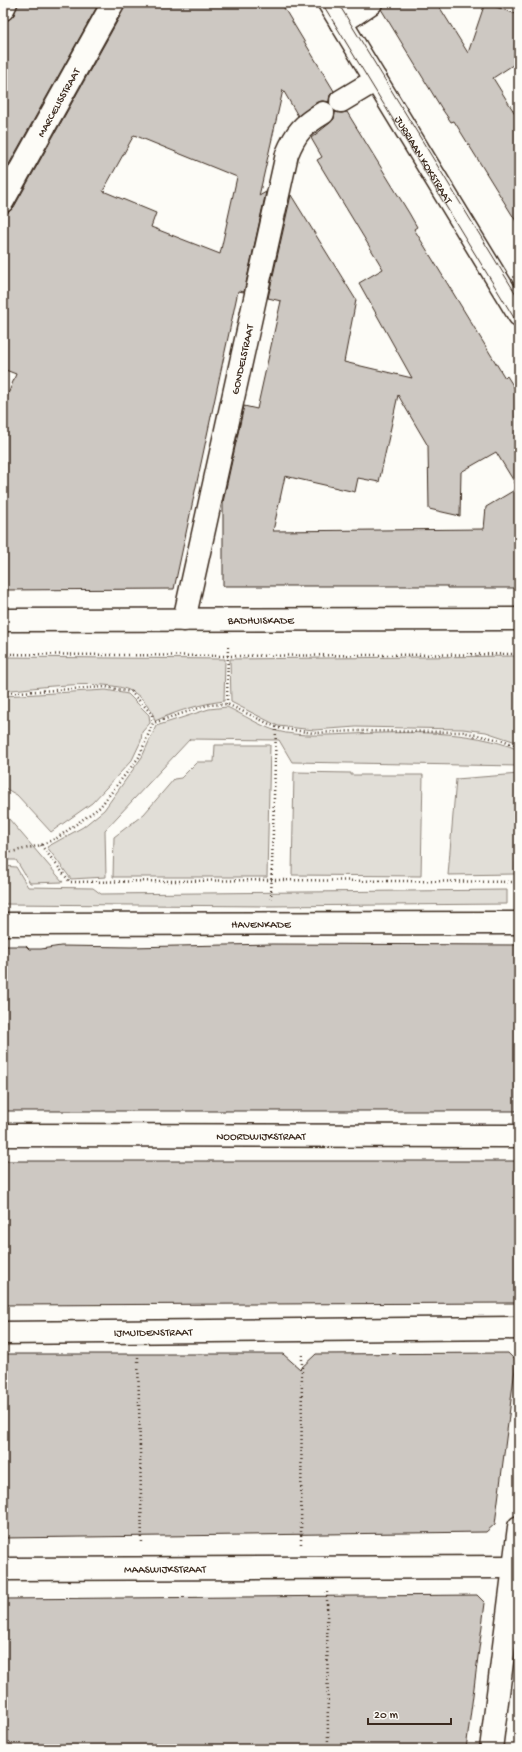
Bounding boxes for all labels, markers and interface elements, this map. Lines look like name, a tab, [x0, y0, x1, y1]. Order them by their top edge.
street label: MARCELISSTRAAT	[36, 66, 84, 140]
street label: JURRIAAN KOKSTRAAT	[391, 114, 454, 207]
street label: GONDELSTRAAT	[230, 323, 257, 396]
street label: BADHUISKADE	[227, 615, 295, 628]
street label: HAVENKADE	[231, 919, 292, 932]
street label: NOORDWIJKSTRAAT	[216, 1131, 307, 1144]
street label: IJMUIDENSTRAAT	[114, 1327, 193, 1340]
street label: MAASWIJKSTRAAT	[124, 1564, 207, 1577]
scale bar	[368, 1700, 451, 1726]
text: 20 m	[374, 1709, 399, 1723]

